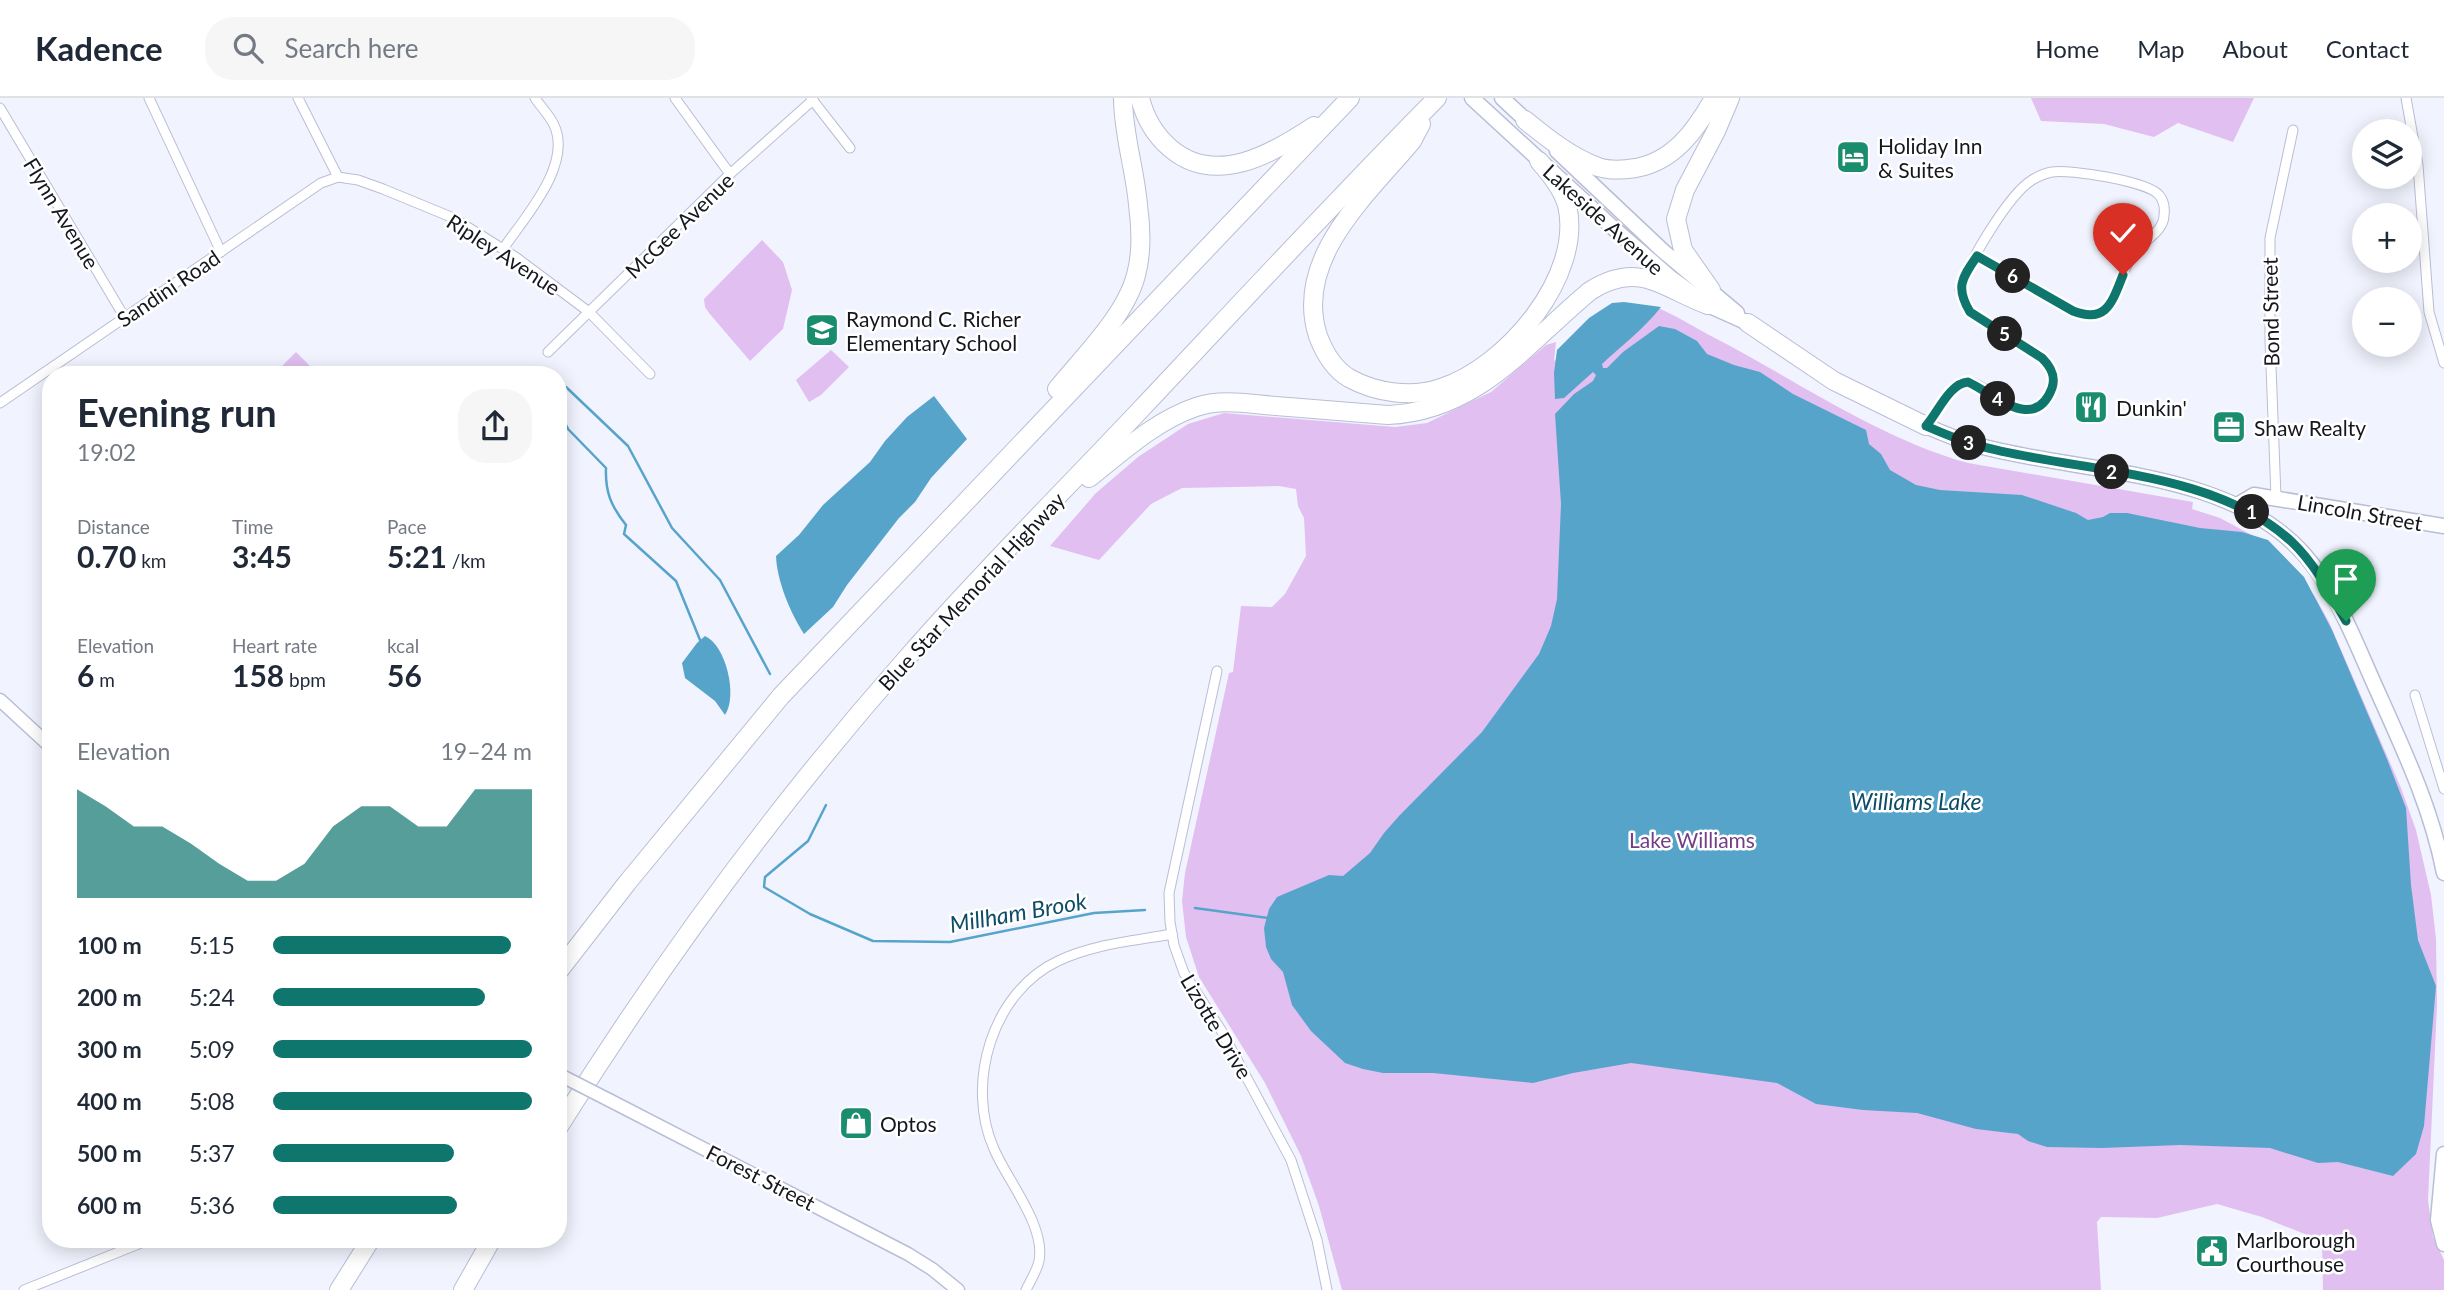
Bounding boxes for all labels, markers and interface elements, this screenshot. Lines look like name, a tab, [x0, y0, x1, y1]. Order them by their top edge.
search box	[205, 17, 695, 80]
text: Kadence	[35, 28, 163, 68]
icon: search	[229, 29, 267, 67]
text: Search here	[285, 32, 419, 64]
text: Home	[2035, 34, 2099, 63]
text: Map	[2137, 34, 2185, 63]
text: About	[2223, 34, 2288, 63]
text: Contact	[2326, 34, 2409, 63]
map controls	[2352, 119, 2422, 357]
button: layers	[2352, 119, 2422, 189]
place label: Holiday Inn & Suites	[1878, 133, 1982, 182]
hotel icon: Holiday Inn & Suites	[1834, 138, 1872, 176]
street label: Flynn Avenue	[19, 153, 105, 273]
street label: Lakeside Avenue	[1539, 158, 1669, 280]
street label: McGee Avenue	[620, 167, 738, 283]
pin	[2093, 203, 2153, 275]
button: +	[2352, 203, 2422, 273]
street label: Ripley Avenue	[443, 208, 565, 300]
icon: check	[2104, 214, 2142, 252]
street label: Sandini Road	[112, 244, 224, 332]
street label: Bond Street	[2257, 257, 2283, 367]
pin: 6	[1996, 258, 2030, 294]
text: 6	[2007, 264, 2018, 287]
button: −	[2352, 287, 2422, 357]
place label: Raymond C. Richer Elementary School	[846, 306, 1021, 355]
school or university icon: Raymond C. Richer Elementary School	[803, 311, 841, 349]
pin: 5	[1988, 316, 2022, 352]
text: 5	[1999, 322, 2010, 345]
pin: 4	[1980, 382, 2016, 416]
text: 4	[1992, 387, 2003, 410]
restaurant icon: Dunkin'	[2072, 388, 2110, 426]
text: Evening run	[77, 389, 277, 435]
button: share	[458, 389, 532, 463]
place label: Dunkin'	[2116, 395, 2187, 420]
office icon: Shaw Realty	[2210, 408, 2248, 446]
place label: Shaw Realty	[2254, 415, 2366, 440]
pin: 3	[1952, 426, 1986, 460]
text: 3	[1963, 431, 1974, 454]
text: 19:02	[77, 438, 136, 466]
pin: 2	[2094, 454, 2130, 490]
text: 2	[2106, 460, 2117, 483]
street label: Blue Star Memorial Highway	[873, 487, 1070, 695]
street label: Lincoln Street	[2295, 489, 2425, 535]
pin: 1	[2234, 494, 2270, 530]
text: 1	[2246, 500, 2257, 523]
text: Distance	[77, 515, 150, 538]
text: Time	[232, 515, 273, 538]
text: Pace	[387, 515, 426, 538]
text: 0.70	[77, 538, 136, 574]
text: 3:45	[232, 538, 292, 574]
text: 5:21	[387, 538, 447, 574]
text: km	[136, 549, 166, 572]
text: /km	[447, 549, 486, 572]
pin	[2316, 549, 2376, 621]
icon: arrive	[2327, 560, 2365, 598]
text: Elevation	[77, 634, 154, 657]
text: Heart rate	[232, 634, 317, 657]
text: kcal	[387, 634, 419, 657]
text: 6	[77, 657, 94, 693]
text: 158	[232, 657, 284, 693]
text: 56	[387, 657, 422, 693]
text: m	[94, 668, 115, 691]
text: bpm	[284, 668, 326, 691]
text: Elevation	[77, 737, 170, 765]
text: 19–24 m	[440, 737, 532, 765]
water label: Williams Lake	[1851, 787, 1981, 815]
park label: Lake Williams	[1629, 827, 1755, 852]
water label: Millham Brook	[947, 886, 1090, 938]
text: 100 m	[77, 931, 142, 959]
text: 5:15	[189, 931, 235, 959]
street label: Lizotte Drive	[1176, 969, 1258, 1083]
text: 200 m	[77, 983, 142, 1011]
text: 5:24	[189, 983, 235, 1011]
text: 300 m	[77, 1035, 142, 1063]
text: 5:09	[189, 1035, 235, 1063]
text: 400 m	[77, 1087, 142, 1115]
text: 5:08	[189, 1087, 235, 1115]
shop icon: Optos	[837, 1104, 875, 1142]
place label: Optos	[880, 1111, 937, 1136]
text: 500 m	[77, 1139, 142, 1167]
text: 5:37	[189, 1139, 235, 1167]
street label: Forest Street	[703, 1139, 820, 1215]
text: 600 m	[77, 1191, 142, 1219]
text: 5:36	[189, 1191, 235, 1219]
place label: Marlborough Courthouse	[2236, 1227, 2355, 1276]
public building icon: Marlborough Courthouse	[2193, 1232, 2231, 1270]

